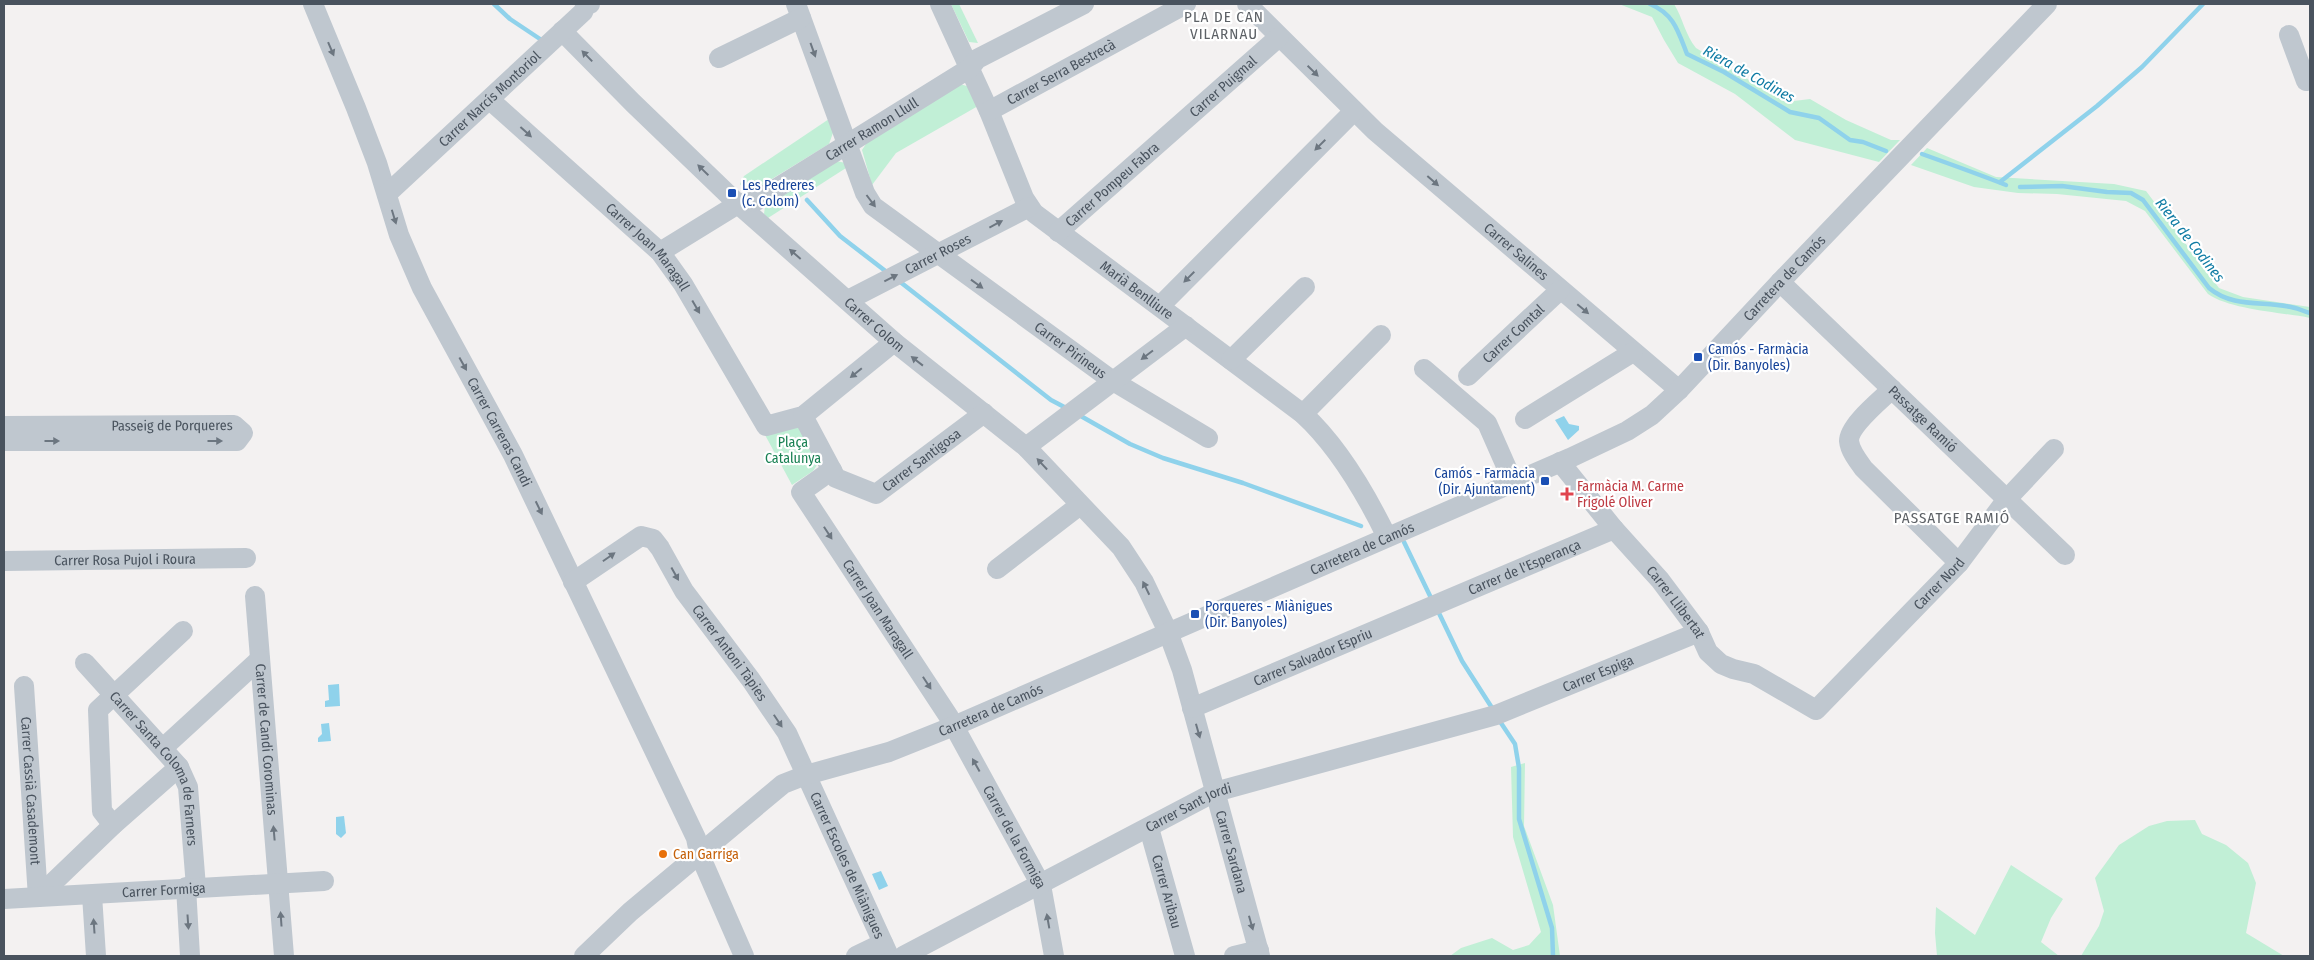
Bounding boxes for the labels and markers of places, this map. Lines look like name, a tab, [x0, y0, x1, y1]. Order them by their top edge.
place label: Les Pedreres (c. Colom)	[742, 177, 814, 210]
marker: Les Pedreres (c. Colom)	[726, 187, 738, 199]
place label: Camós - Farmàcia (Dir. Banyoles)	[1708, 341, 1809, 374]
marker: Camós - Farmàcia (Dir. Banyoles)	[1692, 351, 1704, 363]
place label: Camós - Farmàcia (Dir. Ajuntament)	[1434, 465, 1535, 498]
marker: Camós - Farmàcia (Dir. Ajuntament)	[1539, 475, 1551, 487]
place label: Farmàcia M. Carme Frigolé Oliver	[1577, 478, 1684, 511]
marker: Farmàcia M. Carme Frigolé Oliver	[1561, 488, 1573, 500]
place label: Porqueres - Miànigues (Dir. Banyoles)	[1205, 598, 1333, 631]
marker: Porqueres - Miànigues (Dir. Banyoles)	[1189, 608, 1201, 620]
place label: Can Garriga	[673, 846, 739, 863]
marker: Can Garriga	[657, 848, 669, 860]

